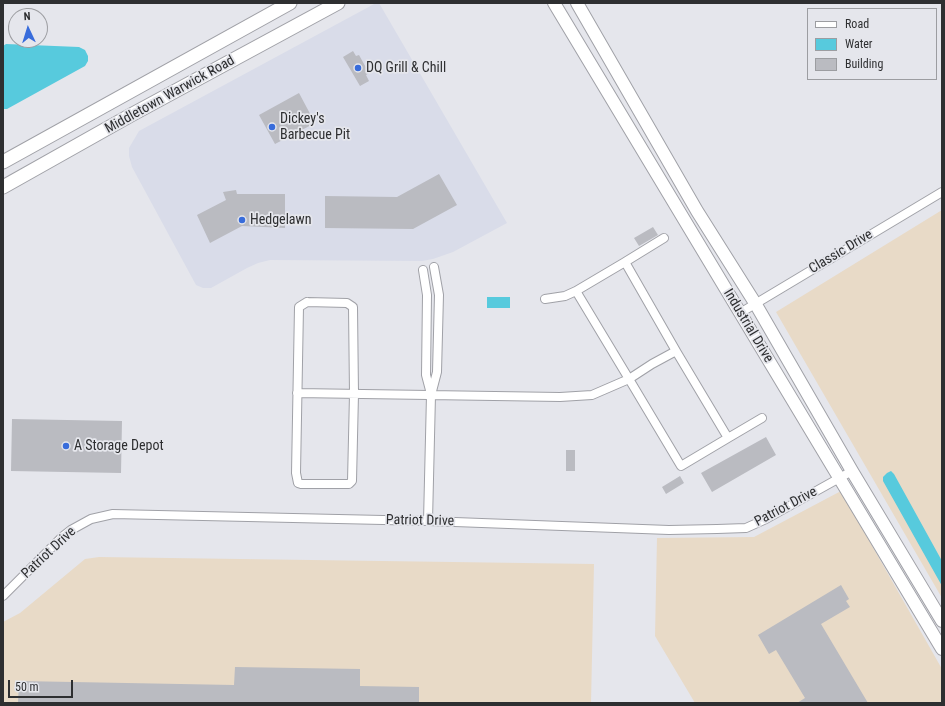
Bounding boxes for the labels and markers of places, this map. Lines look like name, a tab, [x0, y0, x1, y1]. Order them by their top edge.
place label: DQ Grill & Chill	[366, 60, 446, 76]
marker: DQ Grill & Chill	[353, 63, 363, 73]
place label: Dickey's Barbecue Pit	[280, 111, 350, 144]
marker: Dickey's Barbecue Pit	[267, 122, 277, 132]
place label: Hedgelawn	[250, 212, 311, 228]
marker: Hedgelawn	[237, 215, 247, 225]
place label: A Storage Depot	[74, 438, 164, 454]
marker: A Storage Depot	[61, 441, 71, 451]

